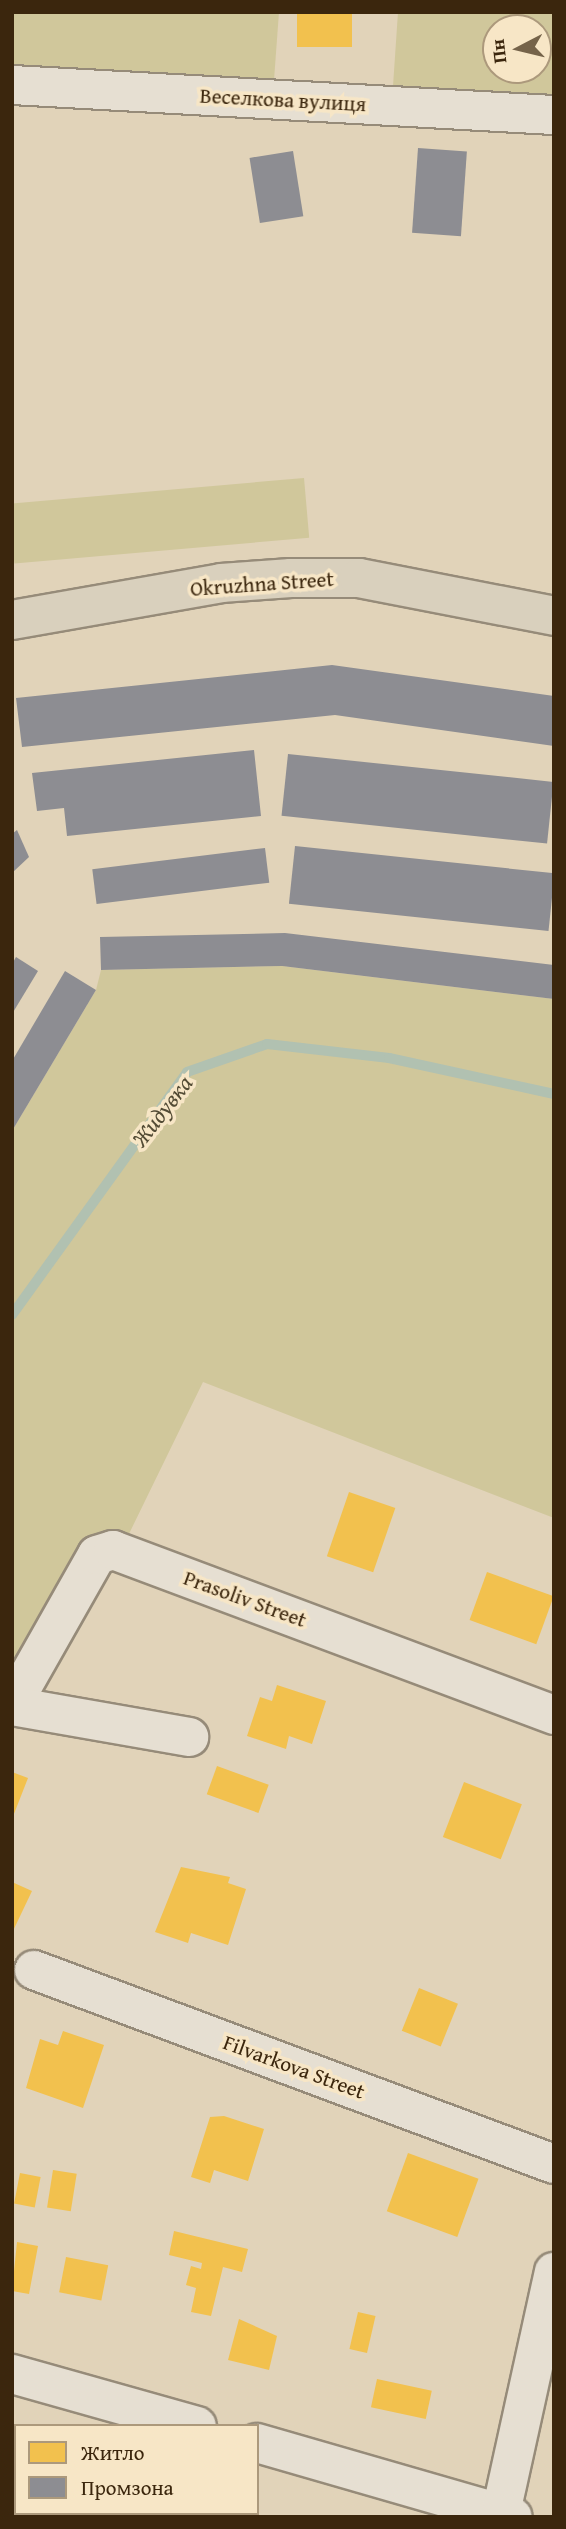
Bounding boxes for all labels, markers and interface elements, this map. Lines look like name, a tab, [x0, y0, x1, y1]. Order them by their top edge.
north arrow	[482, 14, 552, 84]
text: Пн	[483, 37, 514, 65]
street label: Веселкова вулиця	[199, 83, 367, 117]
street label: Okruzhna Street	[189, 566, 335, 602]
water label: Жидувка	[126, 1070, 198, 1152]
street label: Prasoliv Street	[180, 1565, 310, 1633]
street label: Filvarkova Street	[220, 2030, 368, 2104]
legend	[14, 2424, 259, 2515]
text: Житло	[81, 2437, 145, 2468]
text: Промзона	[81, 2472, 174, 2503]

